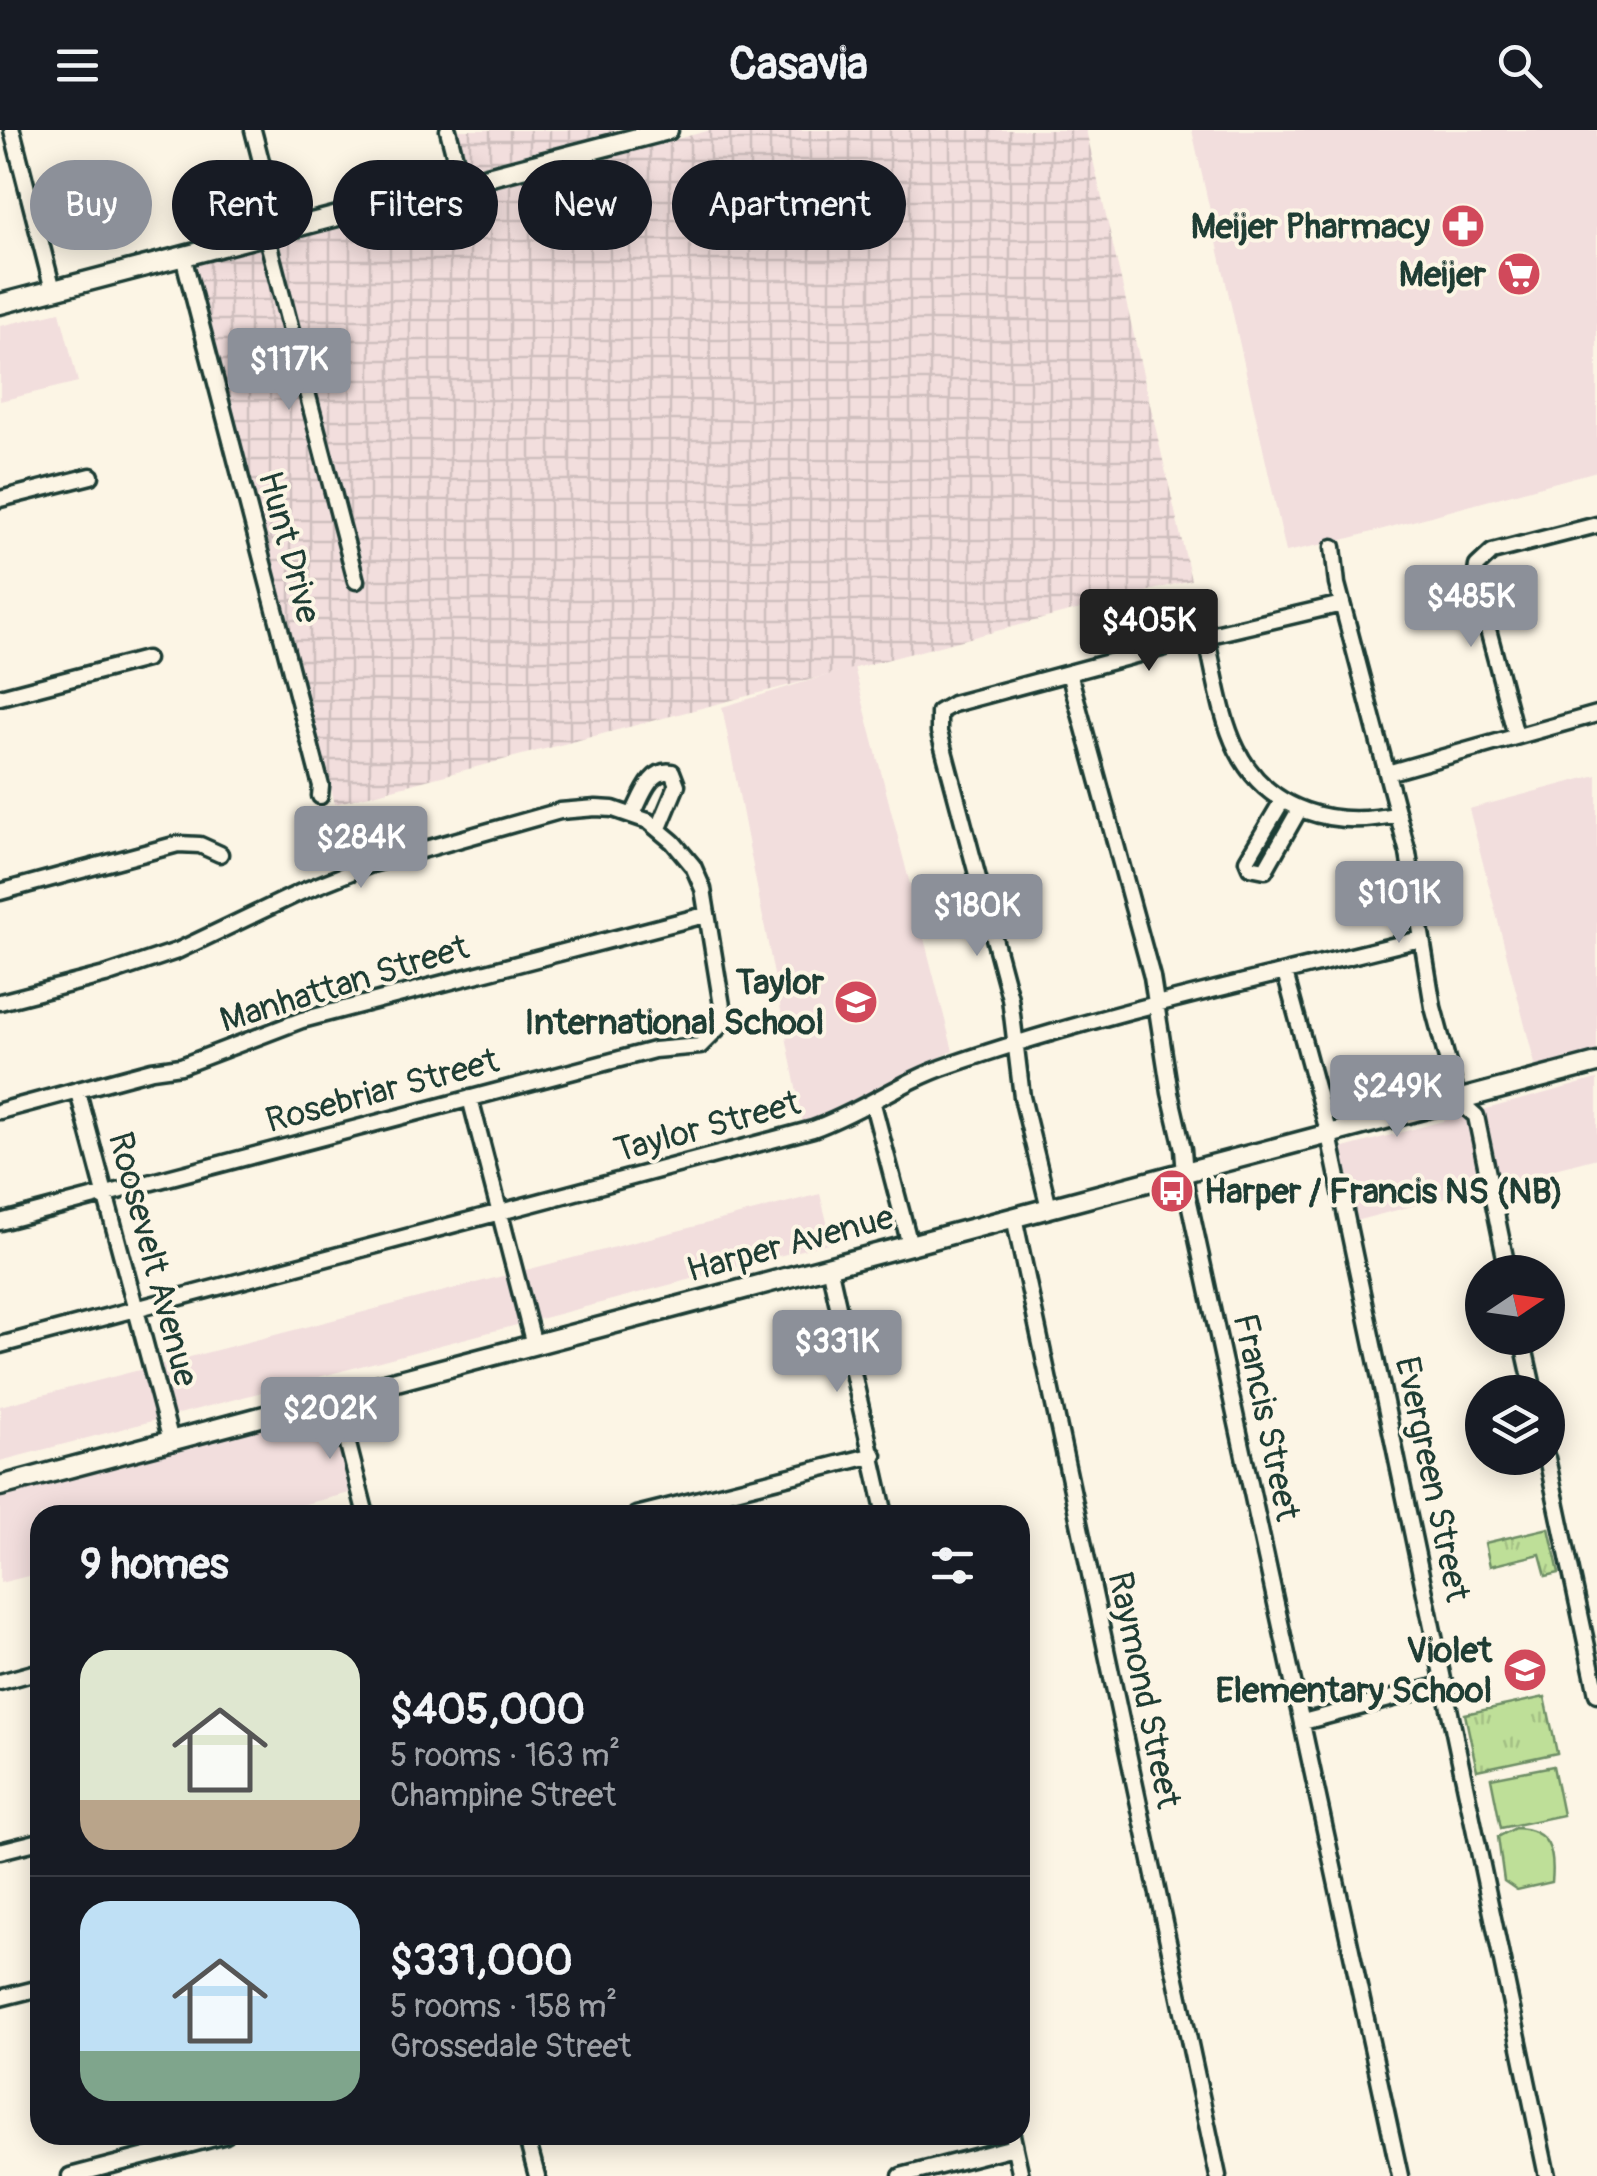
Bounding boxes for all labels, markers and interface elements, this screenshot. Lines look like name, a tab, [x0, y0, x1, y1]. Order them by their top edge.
text: Casavia	[729, 37, 868, 93]
icon: menu	[50, 38, 105, 93]
icon: search	[1492, 38, 1547, 93]
chip: Buy	[30, 160, 152, 250]
chip: Rent	[172, 160, 313, 250]
chip: Filters	[333, 160, 498, 250]
chip: New	[518, 160, 652, 250]
chip: Apartment	[672, 160, 906, 250]
pharmacy icon: Meijer Pharmacy	[1440, 203, 1486, 249]
place label: Meijer Pharmacy	[1191, 205, 1430, 249]
supermarket icon: Meijer	[1496, 251, 1542, 297]
place label: Meijer	[1399, 253, 1487, 297]
pin: $117K	[219, 328, 359, 413]
text: $117K	[250, 340, 328, 380]
street label: Hunt Drive	[248, 466, 330, 628]
pin: $485K	[1401, 565, 1541, 650]
text: $485K	[1427, 577, 1515, 617]
pin: $405K	[1079, 589, 1219, 674]
text: $405K	[1102, 601, 1196, 641]
pin: $284K	[291, 806, 431, 891]
text: $284K	[316, 818, 406, 858]
pin: $101K	[1329, 861, 1469, 946]
text: $101K	[1357, 873, 1441, 913]
pin: $180K	[907, 874, 1047, 959]
text: $180K	[933, 886, 1021, 926]
street label: Manhattan Street	[215, 925, 475, 1043]
place label: Taylor International School	[524, 961, 824, 1045]
school or university icon: Taylor International School	[833, 979, 879, 1025]
street label: Rosebriar Street	[261, 1039, 504, 1143]
pin: $249K	[1327, 1055, 1467, 1140]
text: $249K	[1352, 1067, 1442, 1107]
street label: Taylor Street	[609, 1081, 806, 1173]
street label: Roosevelt Avenue	[98, 1127, 208, 1391]
bus stop icon: Harper / Francis NS (NB)	[1149, 1168, 1195, 1214]
place label: Harper / Francis NS (NB)	[1204, 1170, 1563, 1214]
street label: Harper Avenue	[682, 1195, 899, 1293]
north arrow	[1465, 1255, 1565, 1355]
map controls	[1465, 1255, 1565, 1475]
pin: $331K	[767, 1310, 907, 1395]
street label: Francis Street	[1223, 1310, 1310, 1526]
text: $331K	[795, 1322, 879, 1362]
street label: Evergreen Street	[1385, 1353, 1480, 1607]
button: layers	[1465, 1375, 1565, 1475]
pin: $202K	[260, 1377, 400, 1462]
text: $202K	[283, 1389, 377, 1429]
icon: filters	[925, 1538, 980, 1593]
text: 9 homes	[80, 1539, 229, 1591]
street label: Raymond Street	[1098, 1568, 1191, 1813]
place label: Violet Elementary School	[1216, 1629, 1493, 1713]
school or university icon: Violet Elementary School	[1502, 1647, 1548, 1693]
text: $405,000	[390, 1684, 585, 1736]
icon: home	[160, 1690, 280, 1810]
text: 5 rooms · 163 m²	[390, 1736, 620, 1776]
text: Champine Street	[390, 1776, 616, 1816]
text: $331,000	[390, 1935, 573, 1987]
icon: home	[160, 1941, 280, 2061]
text: 5 rooms · 158 m²	[390, 1987, 617, 2027]
text: Grossedale Street	[390, 2027, 631, 2067]

